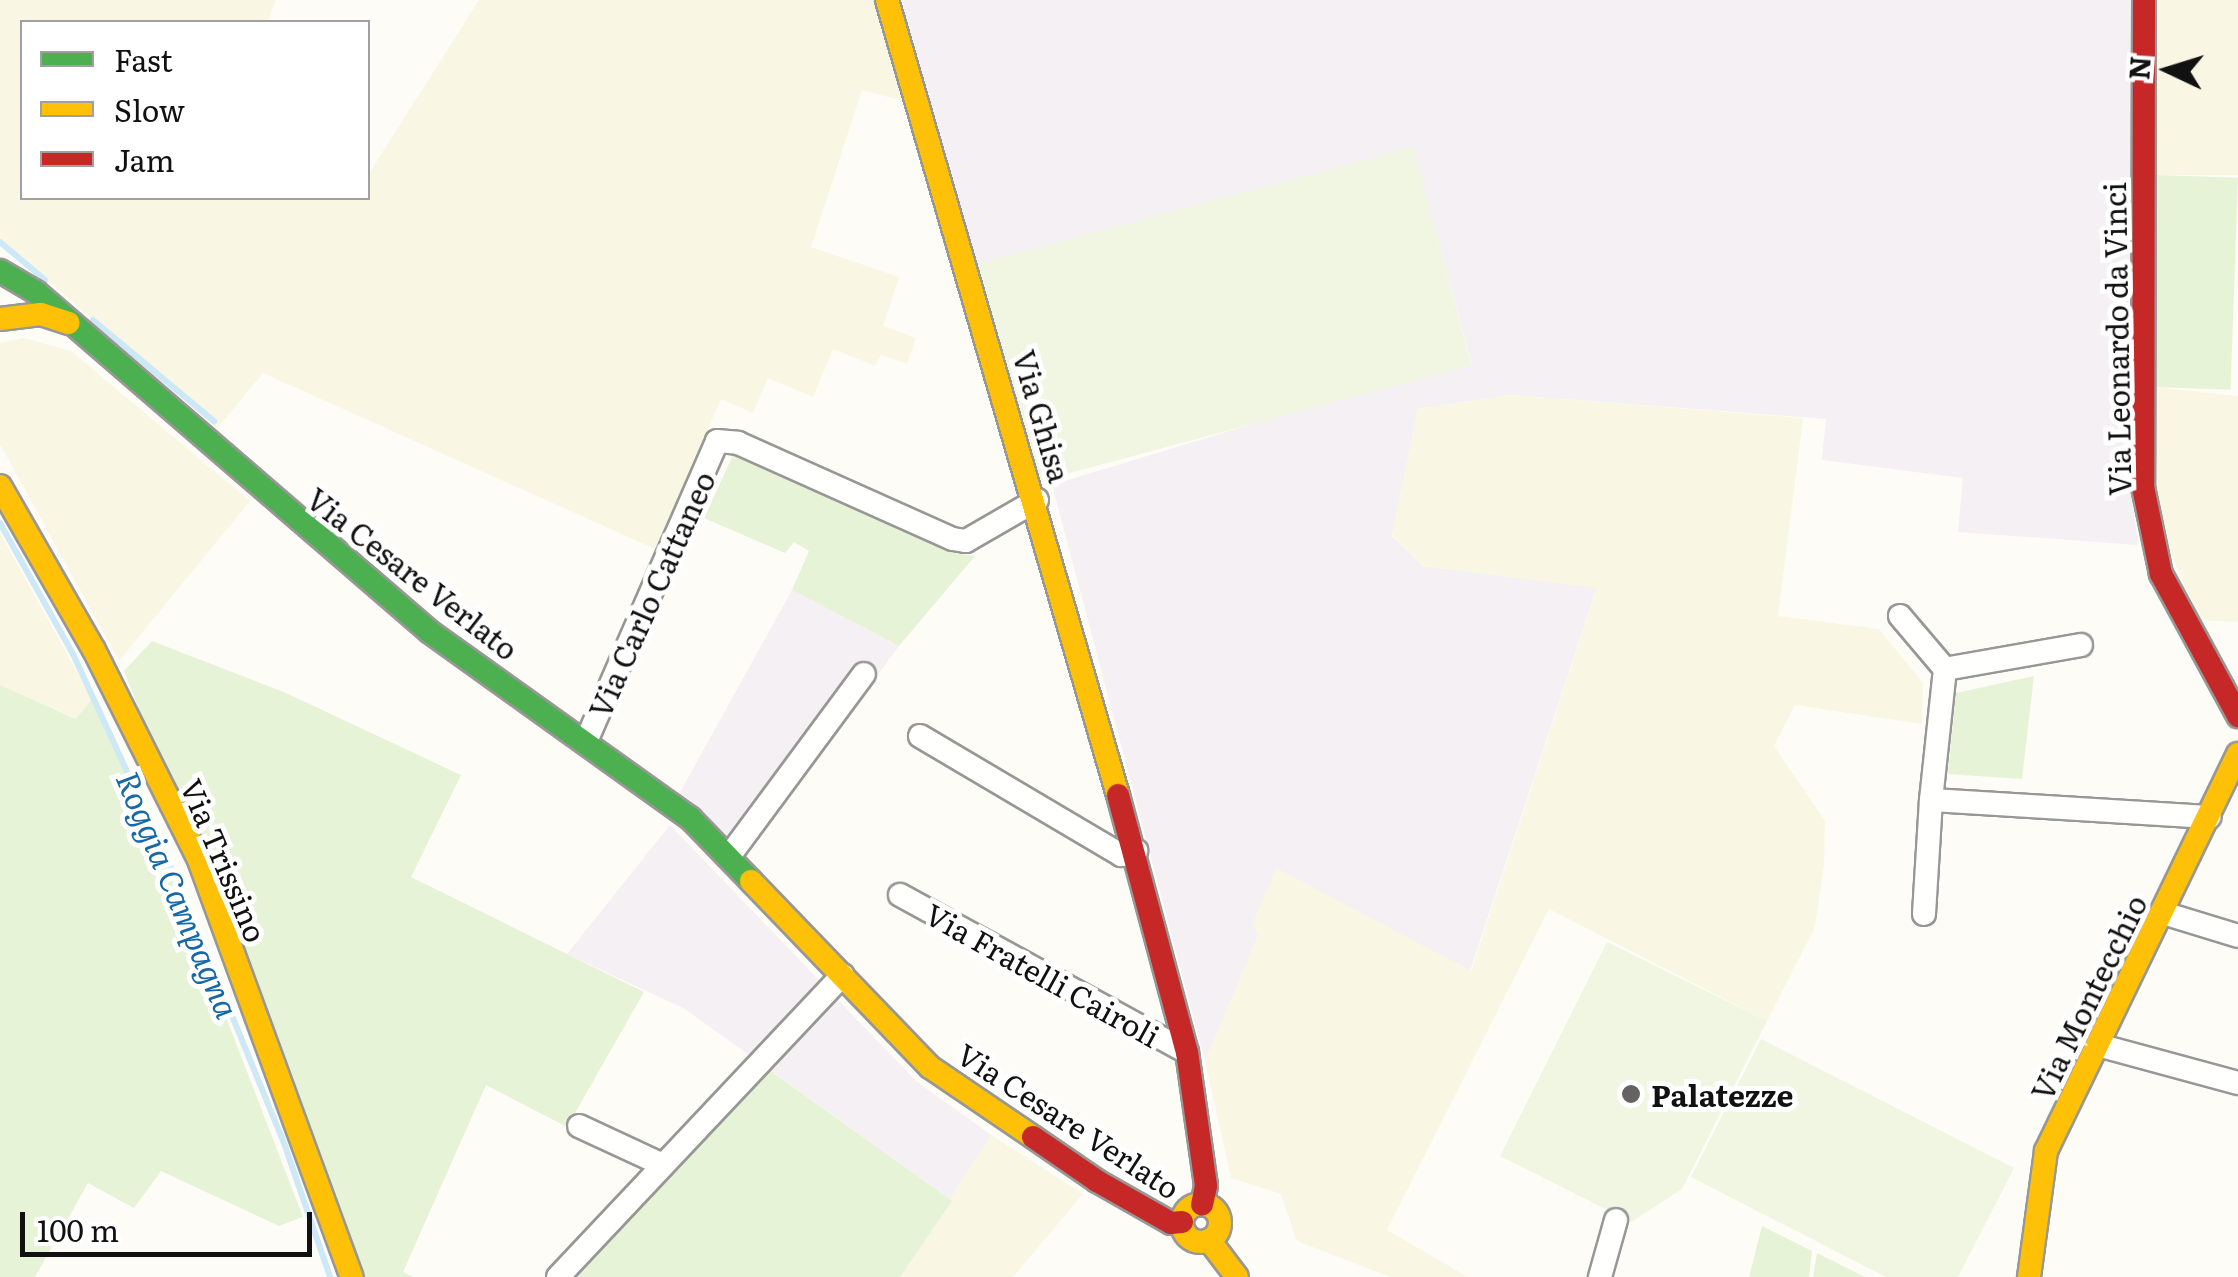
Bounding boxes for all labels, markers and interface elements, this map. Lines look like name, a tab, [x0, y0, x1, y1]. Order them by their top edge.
legend	[20, 20, 370, 200]
north arrow	[2118, 20, 2218, 120]
text: Fast	[114, 37, 173, 81]
text: N	[2116, 55, 2160, 81]
text: Slow	[114, 87, 185, 131]
text: Jam	[114, 137, 174, 181]
street label: Via Leonardo da Vinci	[2095, 182, 2137, 496]
street label: Via Ghisa	[1007, 346, 1079, 486]
street label: Via Carlo Cattaneo	[580, 465, 722, 723]
street label: Via Cesare Verlato	[300, 479, 526, 667]
water label: Roggia Campagna	[110, 765, 248, 1023]
street label: Via Trissino	[174, 773, 276, 947]
street label: Via Montecchio	[2023, 888, 2153, 1106]
street label: Via Fratelli Cairoli	[920, 895, 1166, 1053]
street label: Via Cesare Verlato	[951, 1035, 1187, 1205]
place label: Palatezze	[1651, 1076, 1794, 1112]
marker: Palatezze	[1620, 1083, 1642, 1105]
scale bar	[25, 1192, 318, 1254]
text: 100 m	[37, 1207, 119, 1251]

